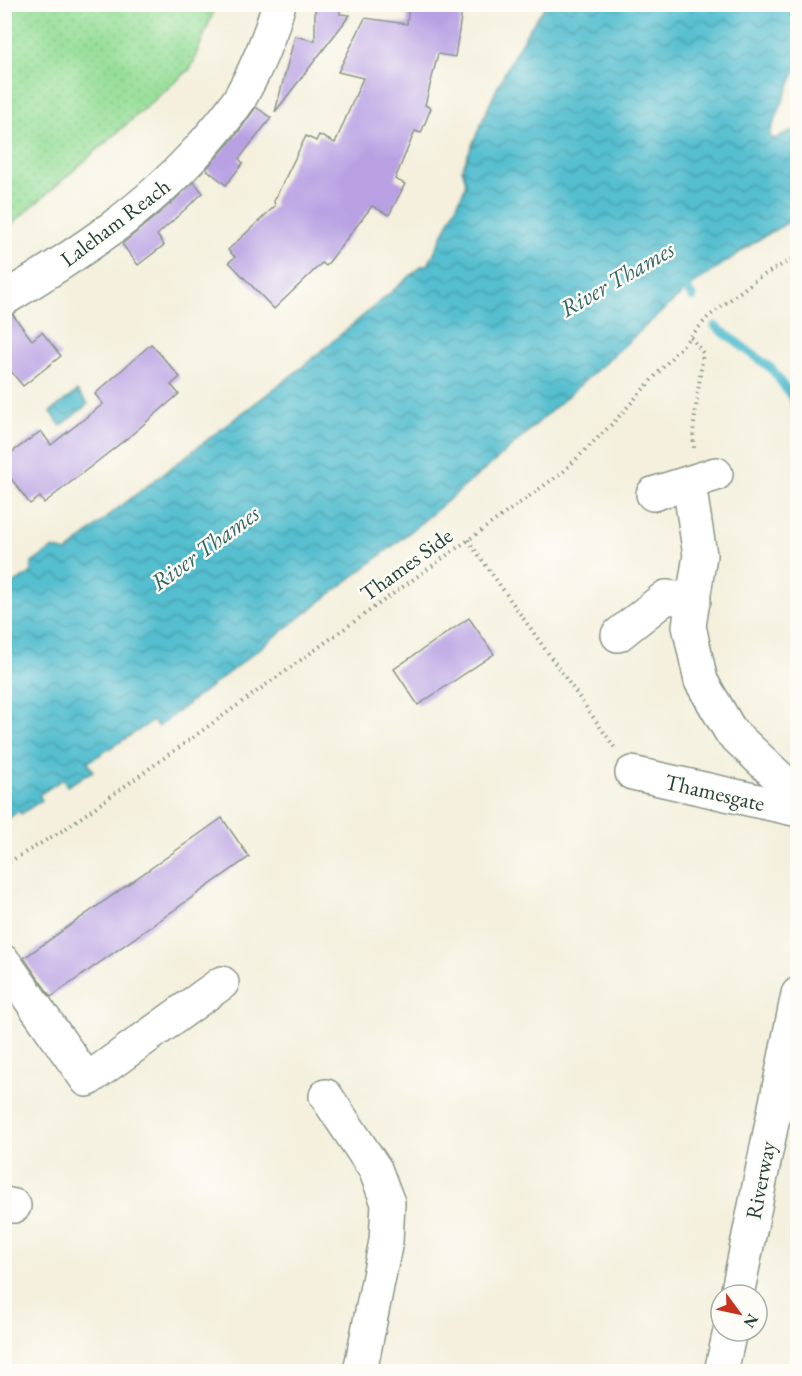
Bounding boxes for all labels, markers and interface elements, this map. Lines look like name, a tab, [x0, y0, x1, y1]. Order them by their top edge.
street label: Laleham Reach	[54, 172, 176, 273]
water label: River Thames	[554, 233, 680, 324]
water label: River Thames	[144, 497, 266, 598]
street label: Thames Side	[354, 521, 459, 608]
street label: Thamesgate	[662, 767, 768, 818]
street label: Riverway	[739, 1138, 782, 1222]
north arrow	[709, 1283, 769, 1343]
text: N	[739, 1310, 763, 1332]

